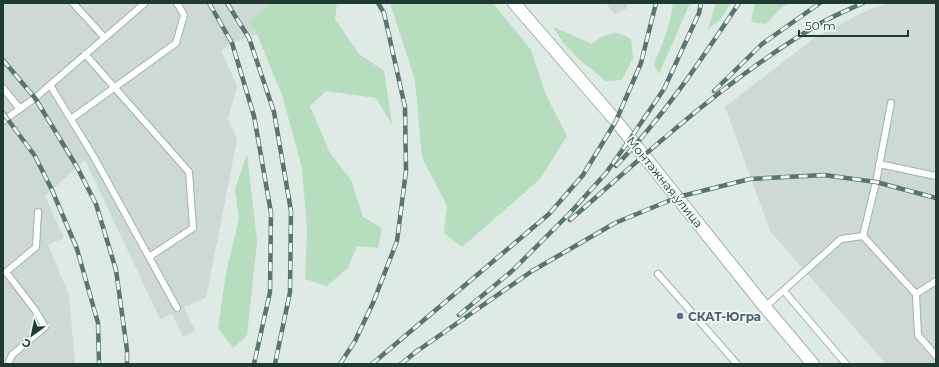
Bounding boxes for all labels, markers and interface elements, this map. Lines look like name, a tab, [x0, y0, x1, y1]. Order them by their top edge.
scale bar	[799, 12, 908, 38]
text: 50 m	[805, 18, 836, 33]
street label: Монтажная улица	[624, 133, 706, 231]
place label: СКАТ-Югра	[688, 309, 761, 324]
marker: СКАТ-Югра	[675, 311, 685, 321]
north arrow	[12, 315, 52, 355]
text: С	[19, 335, 34, 351]

